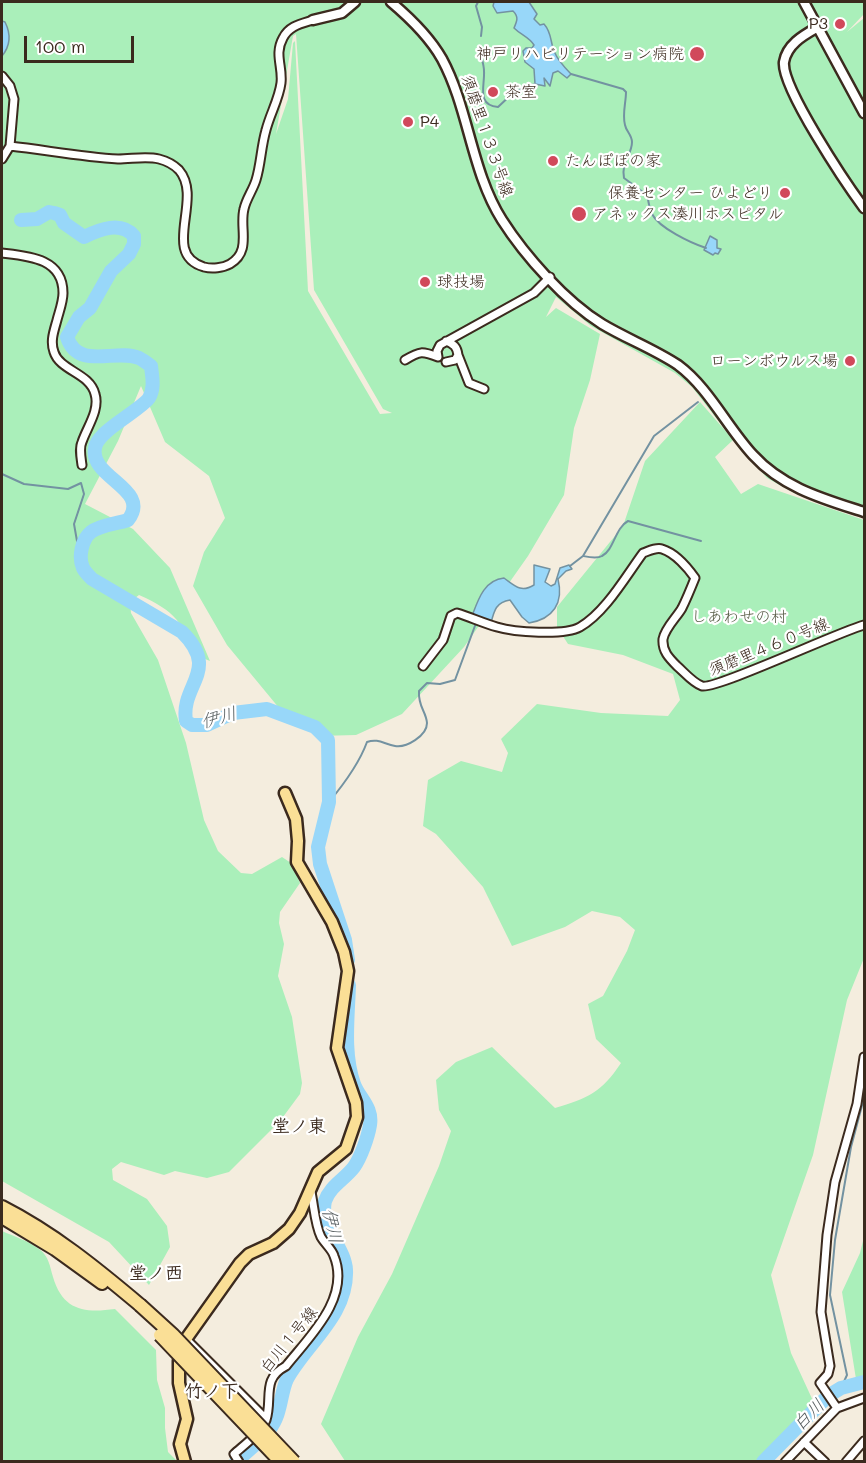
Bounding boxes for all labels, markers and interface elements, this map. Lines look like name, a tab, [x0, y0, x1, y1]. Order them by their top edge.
place label: P3	[809, 14, 828, 34]
marker: P3	[833, 17, 847, 31]
scale bar	[27, 24, 136, 62]
text: 100 m	[35, 34, 85, 58]
place label: 神戸リハビリテーション病院	[476, 44, 684, 64]
marker: 神戸リハビリテーション病院	[688, 45, 706, 63]
street label: 須磨里１３３号線	[457, 72, 517, 200]
place label: 茶室	[505, 82, 537, 102]
marker: 茶室	[486, 85, 500, 99]
place label: P4	[420, 112, 439, 132]
marker: P4	[401, 115, 415, 129]
place label: たんぽぽの家	[565, 151, 661, 171]
marker: たんぽぽの家	[546, 154, 560, 168]
place label: 保養センター ひよどり	[608, 183, 773, 203]
marker: 保養センター ひよどり	[778, 186, 792, 200]
place label: アネックス湊川ホスピタル	[592, 204, 784, 224]
marker: アネックス湊川ホスピタル	[570, 205, 588, 223]
place label: 球技場	[437, 272, 485, 292]
marker: 球技場	[418, 275, 432, 289]
place label: ローンボウルス場	[710, 351, 838, 371]
marker: ローンボウルス場	[843, 354, 857, 368]
park label: しあわせの村	[691, 607, 787, 627]
street label: 須磨里４６０号線	[706, 614, 832, 680]
water label: 伊川	[199, 703, 239, 733]
district label: 堂ノ東	[272, 1115, 326, 1137]
water label: 伊川	[317, 1206, 347, 1246]
district label: 堂ノ西	[129, 1262, 183, 1284]
street label: 白川１号線	[256, 1303, 322, 1377]
district label: 竹ノ下	[185, 1380, 239, 1402]
water label: 白川	[789, 1395, 829, 1435]

